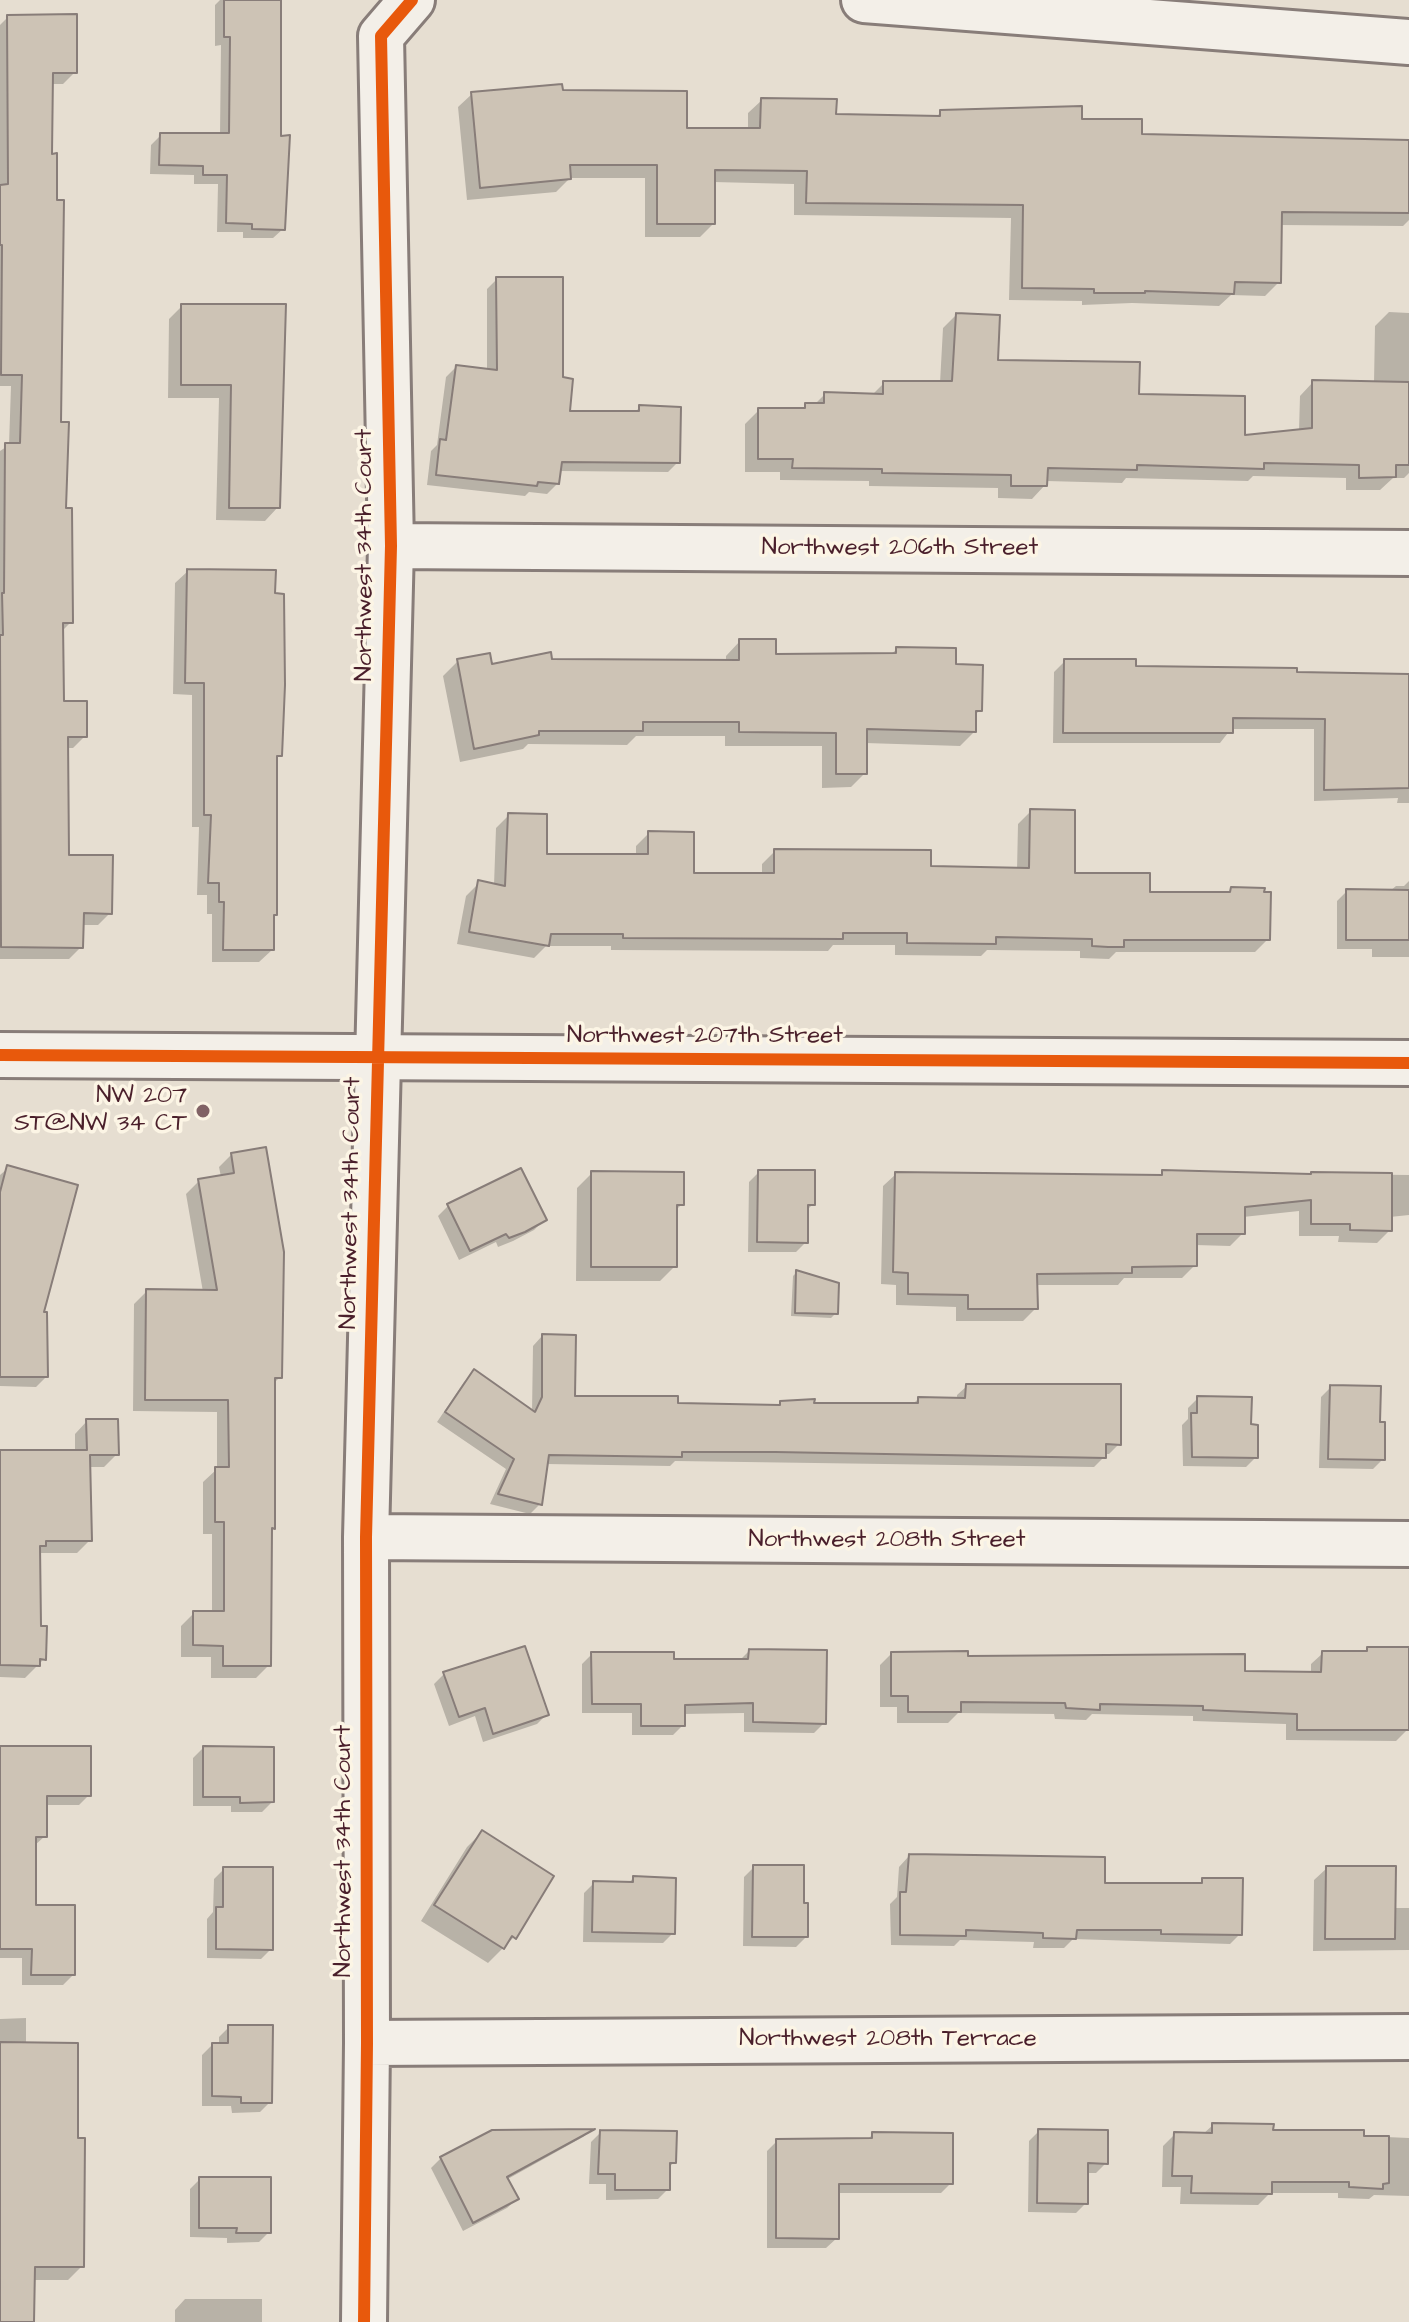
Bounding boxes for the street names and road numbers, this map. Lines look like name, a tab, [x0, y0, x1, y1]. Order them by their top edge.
street label: Northwest 34th Court	[352, 429, 380, 681]
street label: Northwest 206th Street	[762, 535, 1038, 563]
street label: Northwest 207th Street	[567, 1023, 843, 1051]
street label: Northwest 34th Court	[335, 1077, 369, 1329]
street label: Northwest 208th Street	[749, 1527, 1025, 1555]
street label: Northwest 34th Court	[331, 1725, 359, 1977]
street label: Northwest 208th Terrace	[739, 2026, 1037, 2054]

